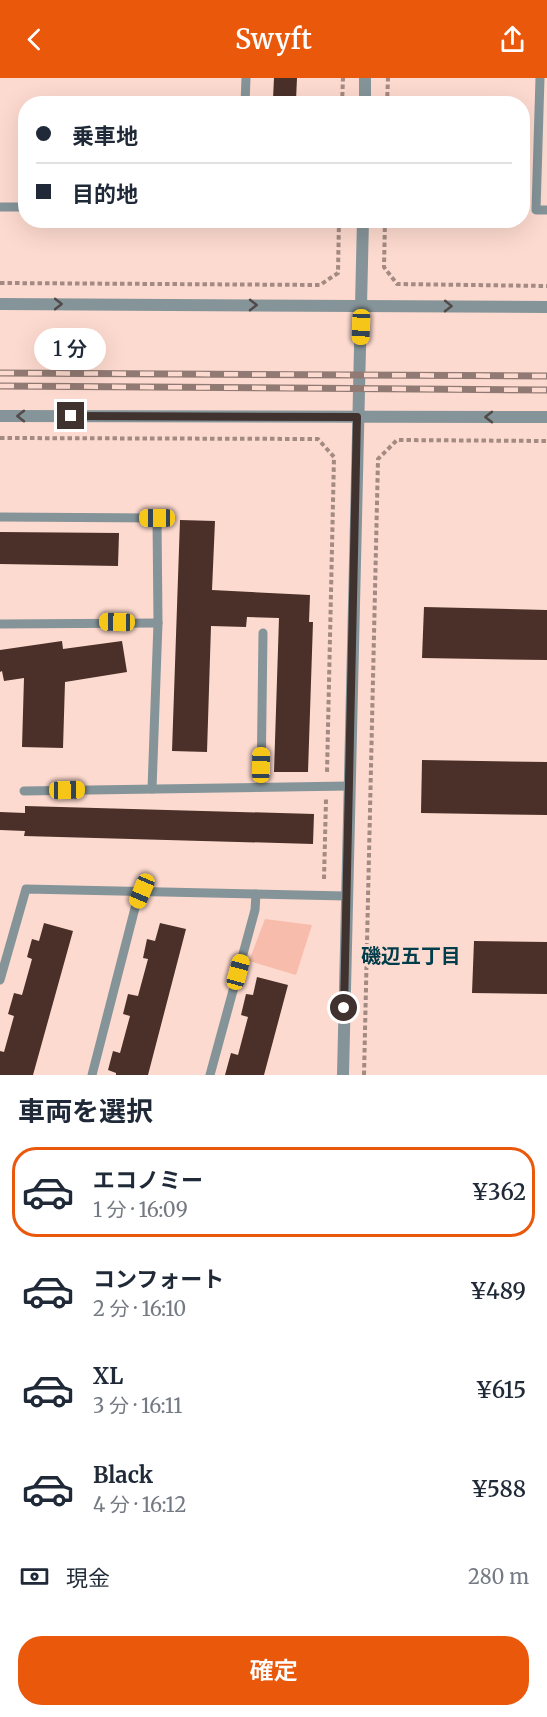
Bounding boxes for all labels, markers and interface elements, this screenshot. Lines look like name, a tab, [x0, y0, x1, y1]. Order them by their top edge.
text: Swyft	[235, 22, 312, 56]
icon: back	[18, 23, 51, 56]
icon: share	[496, 23, 529, 56]
text: 乗車地	[72, 122, 138, 150]
text: 目的地	[72, 180, 138, 208]
one-way arrow	[54, 298, 63, 310]
one-way arrow	[249, 299, 258, 311]
one-way arrow	[444, 300, 453, 312]
car	[351, 309, 371, 345]
callout: 1 分	[35, 329, 107, 371]
text: 1 分	[53, 336, 87, 361]
route end	[57, 402, 84, 429]
one-way arrow	[16, 410, 25, 422]
one-way arrow	[484, 411, 493, 423]
car	[139, 509, 175, 527]
car	[99, 613, 135, 631]
car	[252, 747, 270, 783]
car	[49, 781, 85, 799]
car	[127, 871, 157, 911]
district label: 磯辺五丁目	[361, 943, 461, 968]
car	[225, 952, 251, 992]
route start	[330, 994, 357, 1021]
text: 車両を選択	[18, 1094, 153, 1128]
icon: car	[21, 1165, 75, 1219]
text: エコノミー	[93, 1166, 203, 1194]
text: ¥362	[472, 1178, 526, 1206]
text: 1 分 · 16:09	[93, 1197, 188, 1222]
icon: car	[21, 1264, 75, 1318]
text: コンフォート	[93, 1265, 224, 1293]
text: ¥489	[470, 1277, 526, 1305]
text: 2 分 · 16:10	[93, 1296, 186, 1321]
text: XL	[93, 1362, 123, 1390]
icon: car	[21, 1363, 75, 1417]
text: ¥615	[476, 1376, 526, 1404]
text: 3 分 · 16:11	[93, 1393, 182, 1418]
text: Black	[93, 1461, 153, 1489]
icon: car	[21, 1462, 75, 1516]
text: ¥588	[471, 1475, 526, 1503]
text: 4 分 · 16:12	[93, 1492, 186, 1517]
icon: cash	[18, 1560, 51, 1593]
text: 現金	[66, 1564, 110, 1592]
text: 280 m	[468, 1564, 529, 1589]
button: 確定	[18, 1636, 529, 1705]

